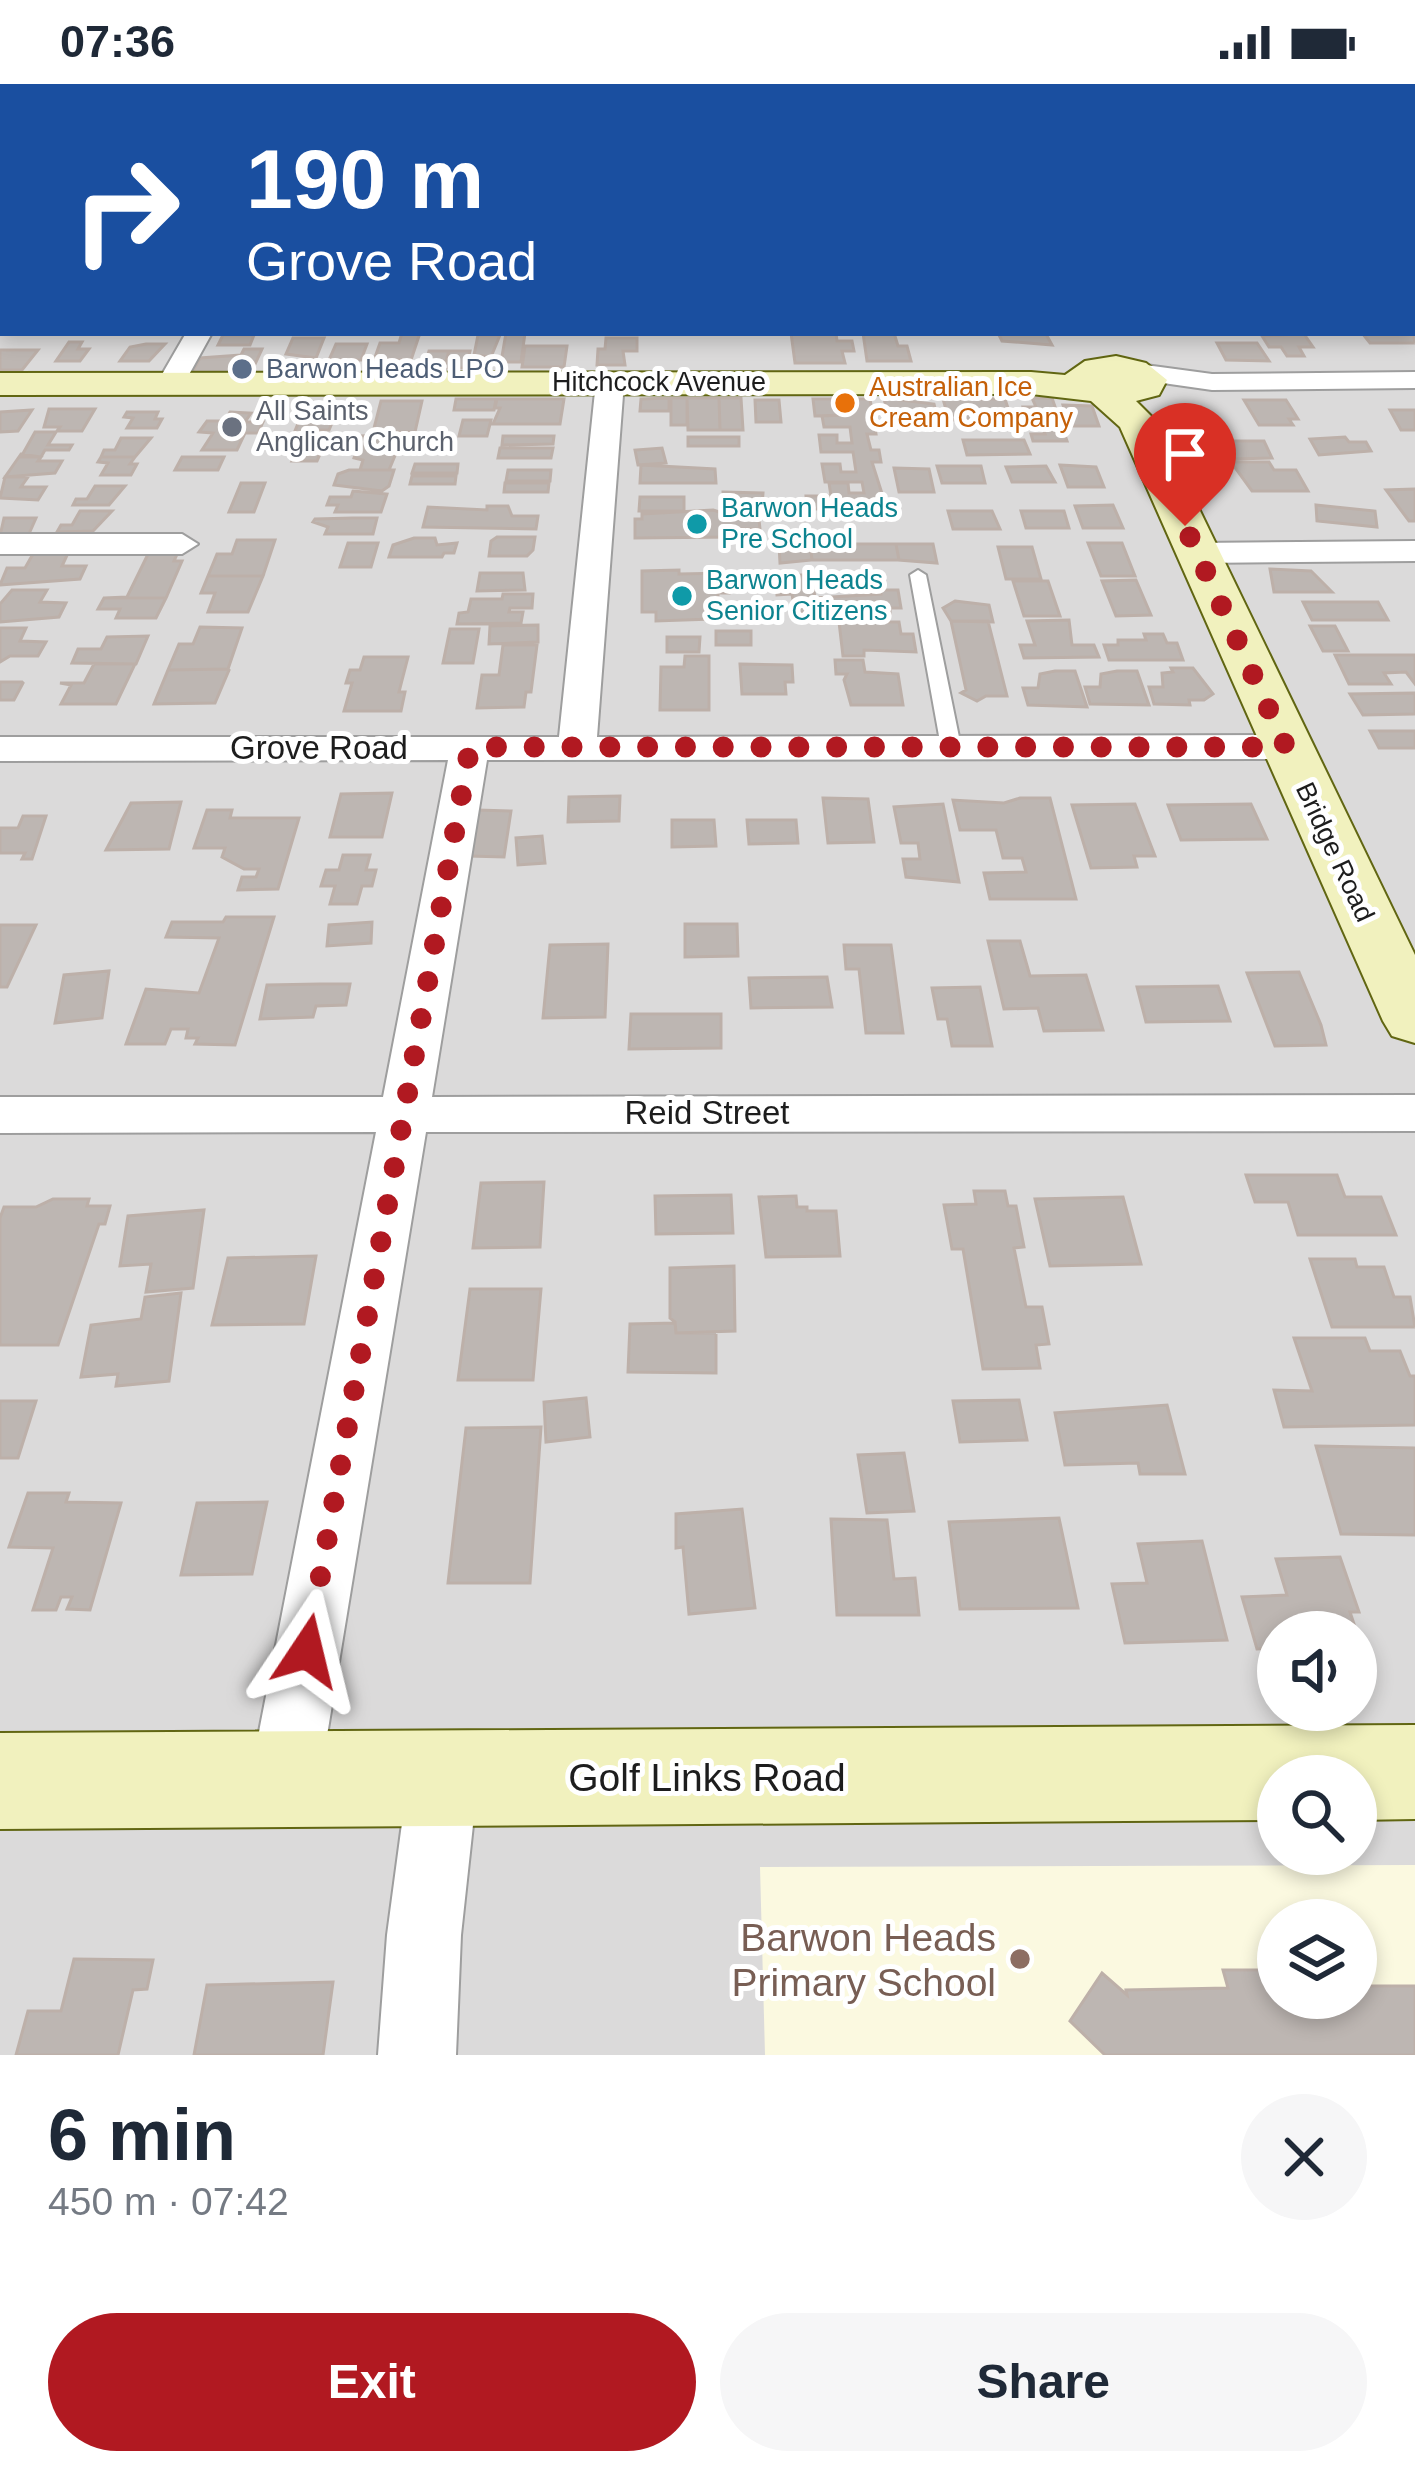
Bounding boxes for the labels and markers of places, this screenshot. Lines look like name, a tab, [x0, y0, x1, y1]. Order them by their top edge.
place label: Barwon Heads LPO	[266, 354, 505, 384]
marker: Barwon Heads LPO	[229, 356, 255, 382]
place label: Australian Ice Cream Company	[869, 372, 1074, 433]
marker: Australian Ice Cream Company	[832, 390, 858, 416]
place label: All Saints Anglican Church	[256, 396, 454, 457]
pin	[1134, 403, 1236, 526]
marker: All Saints Anglican Church	[219, 414, 245, 440]
place label: Barwon Heads Pre School	[721, 493, 898, 554]
marker: Barwon Heads Pre School	[684, 511, 710, 537]
place label: Barwon Heads Senior Citizens	[706, 565, 888, 626]
marker: Barwon Heads Senior Citizens	[669, 583, 695, 609]
place label: Barwon Heads Primary School	[732, 1916, 996, 2004]
marker: Barwon Heads Primary School	[1007, 1946, 1033, 1972]

